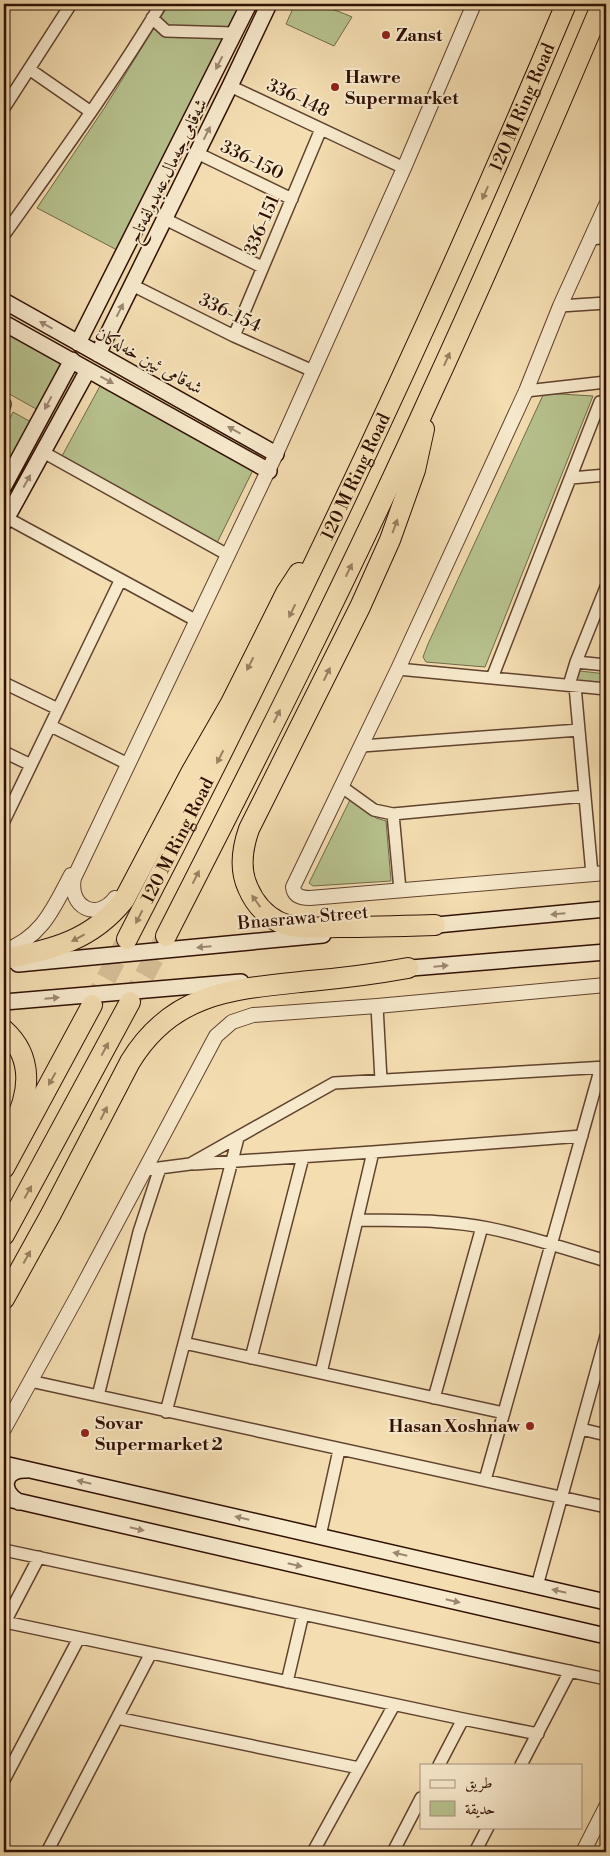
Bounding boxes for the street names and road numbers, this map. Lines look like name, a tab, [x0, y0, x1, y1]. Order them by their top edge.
street label: 120 M Ring Road	[484, 39, 560, 175]
street label: 336-148	[263, 73, 333, 123]
street label: شەقامی جەمال عەبدولفەتاح	[123, 95, 217, 249]
street label: 336-150	[217, 135, 287, 185]
street label: 336-151	[239, 191, 285, 259]
street label: 336-154	[195, 288, 265, 338]
street label: شەقامی ئیبن خەلەکان	[91, 322, 207, 400]
street label: 120 M Ring Road	[316, 409, 396, 544]
street label: 120 M Ring Road	[136, 773, 219, 907]
street label: Bnasrawa Street	[236, 901, 370, 935]

